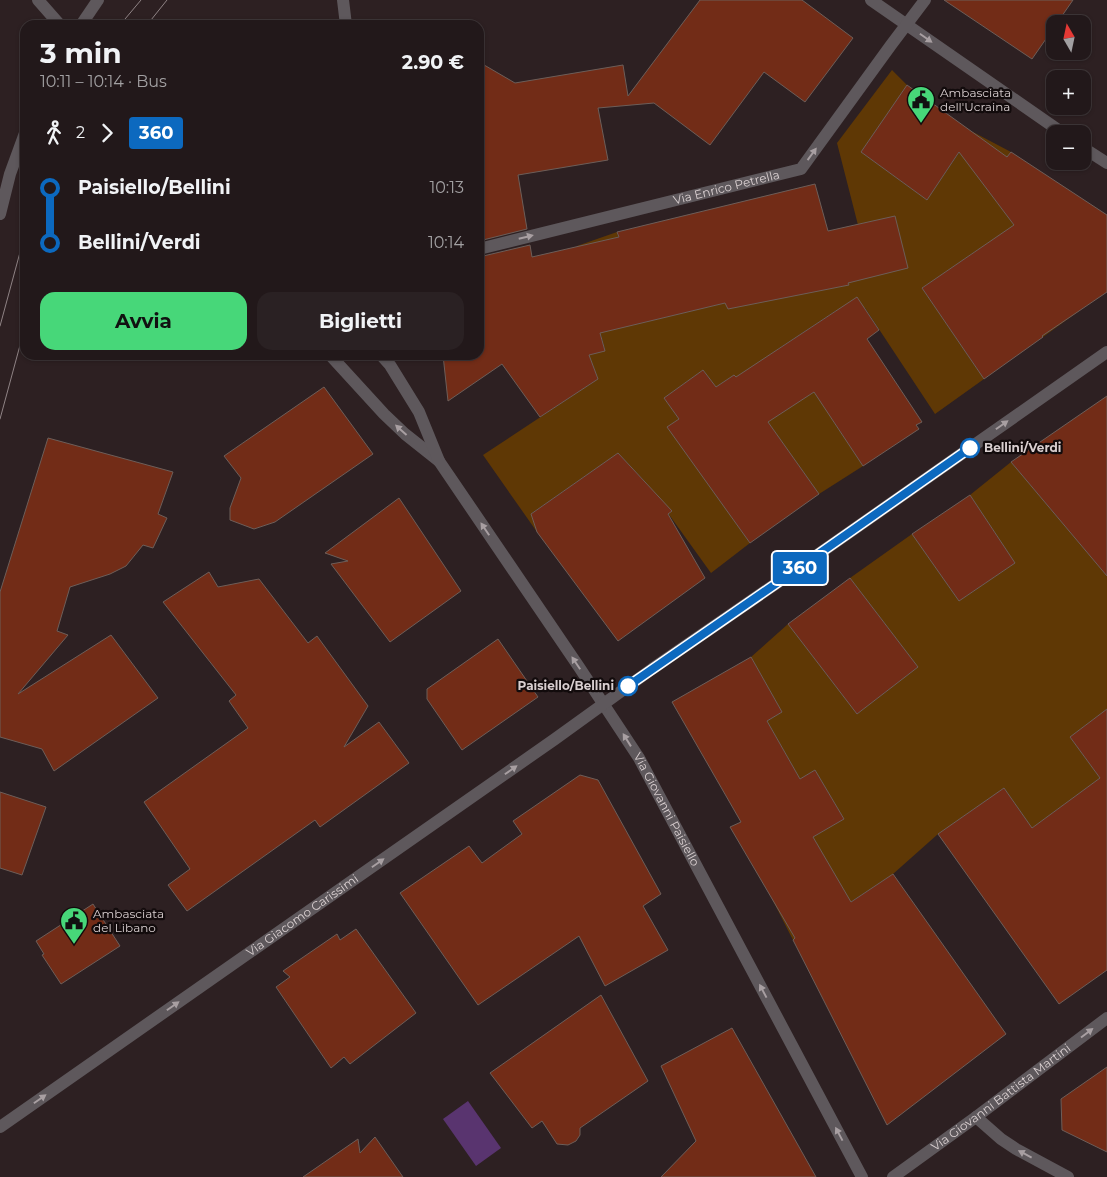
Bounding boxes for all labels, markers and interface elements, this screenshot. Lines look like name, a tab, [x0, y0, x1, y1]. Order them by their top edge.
north arrow	[1046, 15, 1091, 60]
map controls	[1046, 15, 1091, 170]
one-way arrow	[919, 33, 933, 43]
text: 3 min	[40, 36, 122, 70]
text: 2.90 €	[402, 51, 464, 74]
button: +	[1046, 70, 1091, 115]
text: 10:11 – 10:14 · Bus	[40, 72, 167, 91]
public building icon: Ambasciata dell'Ucraina	[906, 85, 936, 124]
place label: Ambasciata dell'Ucraina	[940, 85, 1011, 114]
icon: walk	[40, 119, 68, 147]
icon: forward	[93, 119, 121, 147]
text: 360	[139, 122, 173, 144]
text: 2	[76, 123, 85, 142]
button: −	[1046, 125, 1091, 170]
one-way arrow	[807, 148, 818, 161]
street label: Via Enrico Petrella	[672, 167, 781, 207]
text: Paisiello/Bellini	[78, 176, 231, 199]
text: 10:13	[429, 178, 464, 197]
text: Bellini/Verdi	[78, 231, 201, 254]
text: 10:14	[428, 233, 464, 252]
one-way arrow	[519, 233, 534, 241]
button: Avvia	[40, 292, 247, 350]
button: Biglietti	[257, 292, 464, 350]
one-way arrow	[995, 420, 1009, 430]
one-way arrow	[396, 424, 408, 436]
marker: Bellini/Verdi	[960, 438, 980, 458]
place label: Bellini/Verdi	[984, 440, 1061, 455]
one-way arrow	[480, 522, 490, 535]
line badge: 360	[771, 552, 829, 584]
text: 360	[783, 557, 817, 579]
one-way arrow	[572, 656, 581, 670]
marker: Paisiello/Bellini	[618, 676, 638, 696]
place label: Paisiello/Bellini	[518, 678, 614, 693]
one-way arrow	[623, 733, 632, 747]
street label: Via Giovanni Paisiello	[630, 749, 703, 869]
one-way arrow	[505, 765, 518, 775]
one-way arrow	[371, 858, 385, 868]
street label: Via Giacomo Carissimi	[243, 871, 361, 959]
public building icon: Ambasciata del Libano	[59, 906, 89, 945]
place label: Ambasciata del Libano	[93, 906, 164, 935]
one-way arrow	[758, 984, 767, 997]
one-way arrow	[166, 1001, 180, 1011]
one-way arrow	[1080, 1028, 1093, 1039]
street label: Via Giovanni Battista Martini	[928, 1040, 1073, 1154]
one-way arrow	[33, 1094, 47, 1104]
one-way arrow	[835, 1127, 843, 1141]
one-way arrow	[1018, 1150, 1032, 1158]

